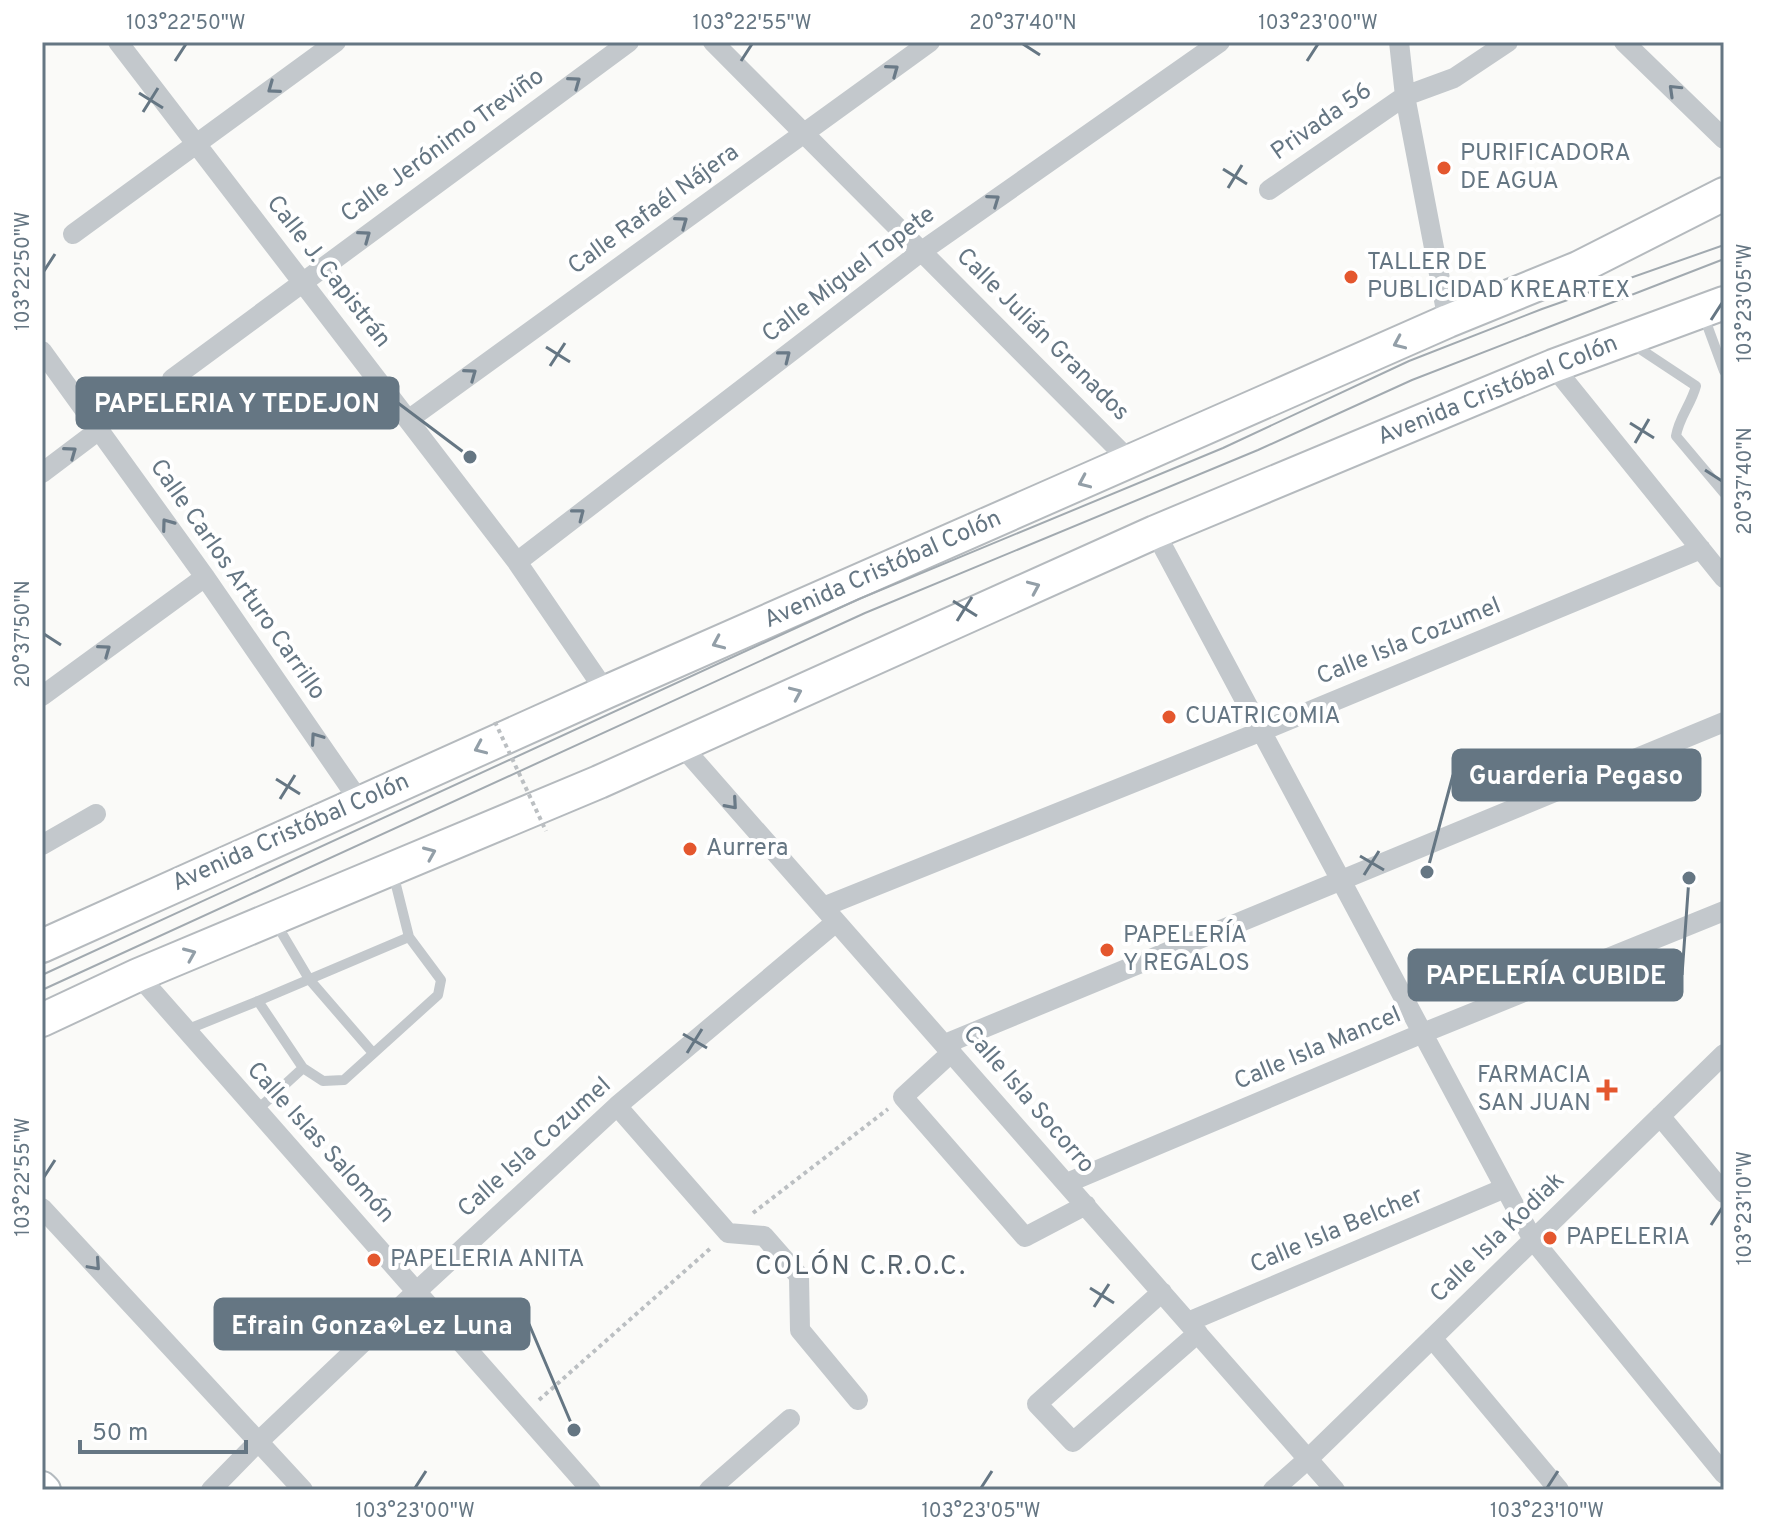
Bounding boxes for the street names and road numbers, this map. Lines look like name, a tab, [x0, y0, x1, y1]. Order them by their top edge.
street label: Calle Jerónimo Treviño	[335, 62, 551, 230]
street label: Privada 56	[1266, 76, 1378, 168]
street label: Calle Rafaél Nájera	[563, 138, 745, 282]
street label: Calle J. Capistrán	[259, 190, 397, 354]
street label: Calle Miguel Topete	[757, 200, 941, 350]
street label: Calle Julián Granados	[949, 242, 1135, 428]
street label: Avenida Cristóbal Colón	[1373, 329, 1623, 453]
street label: Calle Carlos Arturo Carrillo	[142, 454, 332, 706]
street label: Avenida Cristóbal Colón	[760, 504, 1006, 636]
street label: Calle Isla Cozumel	[1313, 591, 1505, 693]
street label: Avenida Cristóbal Colón	[168, 767, 414, 899]
street label: Calle Isla Mancel	[1230, 1000, 1406, 1098]
street label: Calle Isla Socorro	[956, 1020, 1100, 1180]
street label: Calle Islas Salomón	[240, 1056, 400, 1230]
street label: Calle Isla Cozumel	[452, 1071, 618, 1225]
street label: Calle Isla Kodiak	[1425, 1166, 1571, 1310]
street label: Calle Isla Belcher	[1246, 1181, 1428, 1281]

